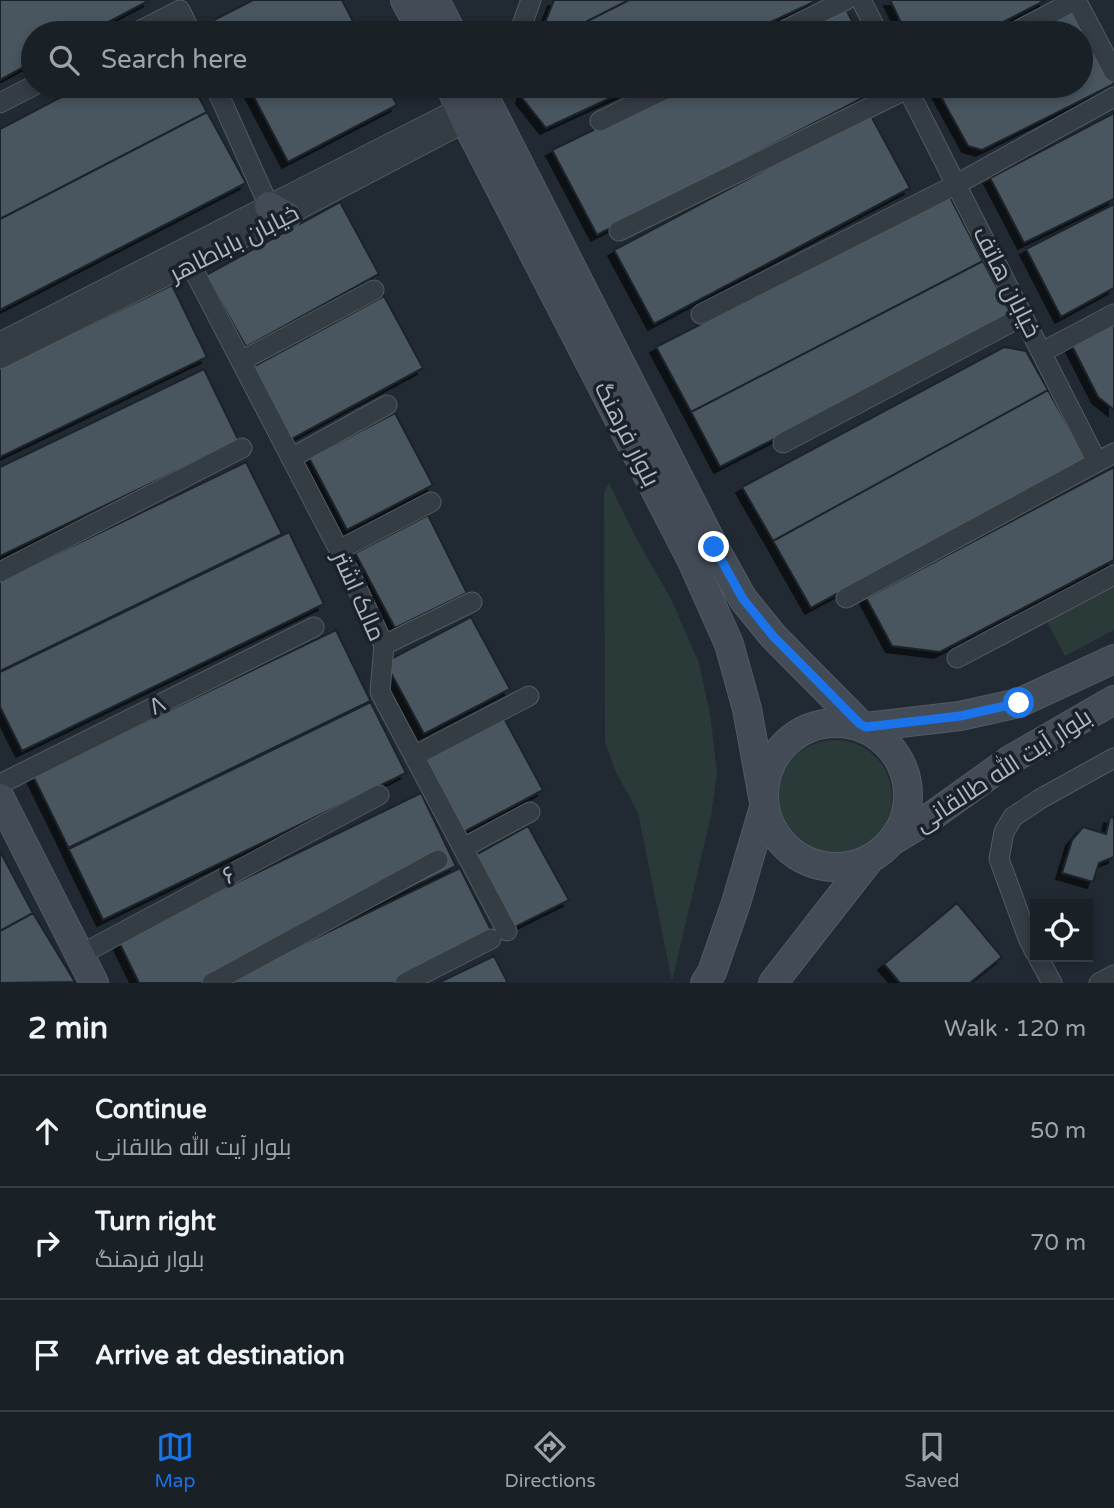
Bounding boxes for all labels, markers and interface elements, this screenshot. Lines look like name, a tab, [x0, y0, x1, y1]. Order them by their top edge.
search box	[21, 21, 1093, 98]
icon: search	[45, 41, 83, 79]
text: Search here	[101, 44, 247, 75]
street label: خیابان باباطاهر	[163, 198, 304, 289]
street label: خیابان هاتف	[966, 222, 1047, 343]
street label: بلوار فرهنگ	[588, 377, 665, 492]
route end	[698, 531, 729, 562]
street label: مالک اشتر	[325, 545, 391, 646]
route start	[1003, 687, 1034, 718]
street label: ۸	[144, 689, 170, 722]
street label: بلوار آیت الله طالقانی	[908, 701, 1097, 838]
street label: ۶	[217, 860, 241, 891]
map controls	[1030, 899, 1093, 962]
button: locate	[1030, 899, 1093, 962]
text: 2 min	[28, 1010, 108, 1047]
text: Walk · 120 m	[944, 1015, 1086, 1043]
text: Continue	[95, 1094, 207, 1125]
icon: ahead	[28, 1112, 66, 1150]
text: 50 m	[1030, 1117, 1086, 1145]
text: بلوار آیت الله طالقانی	[95, 1134, 291, 1162]
text: Turn right	[95, 1206, 216, 1237]
icon: right	[28, 1224, 66, 1262]
text: 70 m	[1030, 1229, 1086, 1257]
text: بلوار فرهنگ	[95, 1246, 204, 1274]
icon: arrive	[28, 1336, 66, 1374]
text: Arrive at destination	[95, 1340, 345, 1371]
tab: Map	[155, 1428, 196, 1492]
tab: Directions	[505, 1428, 596, 1492]
tab: Saved	[905, 1428, 959, 1492]

